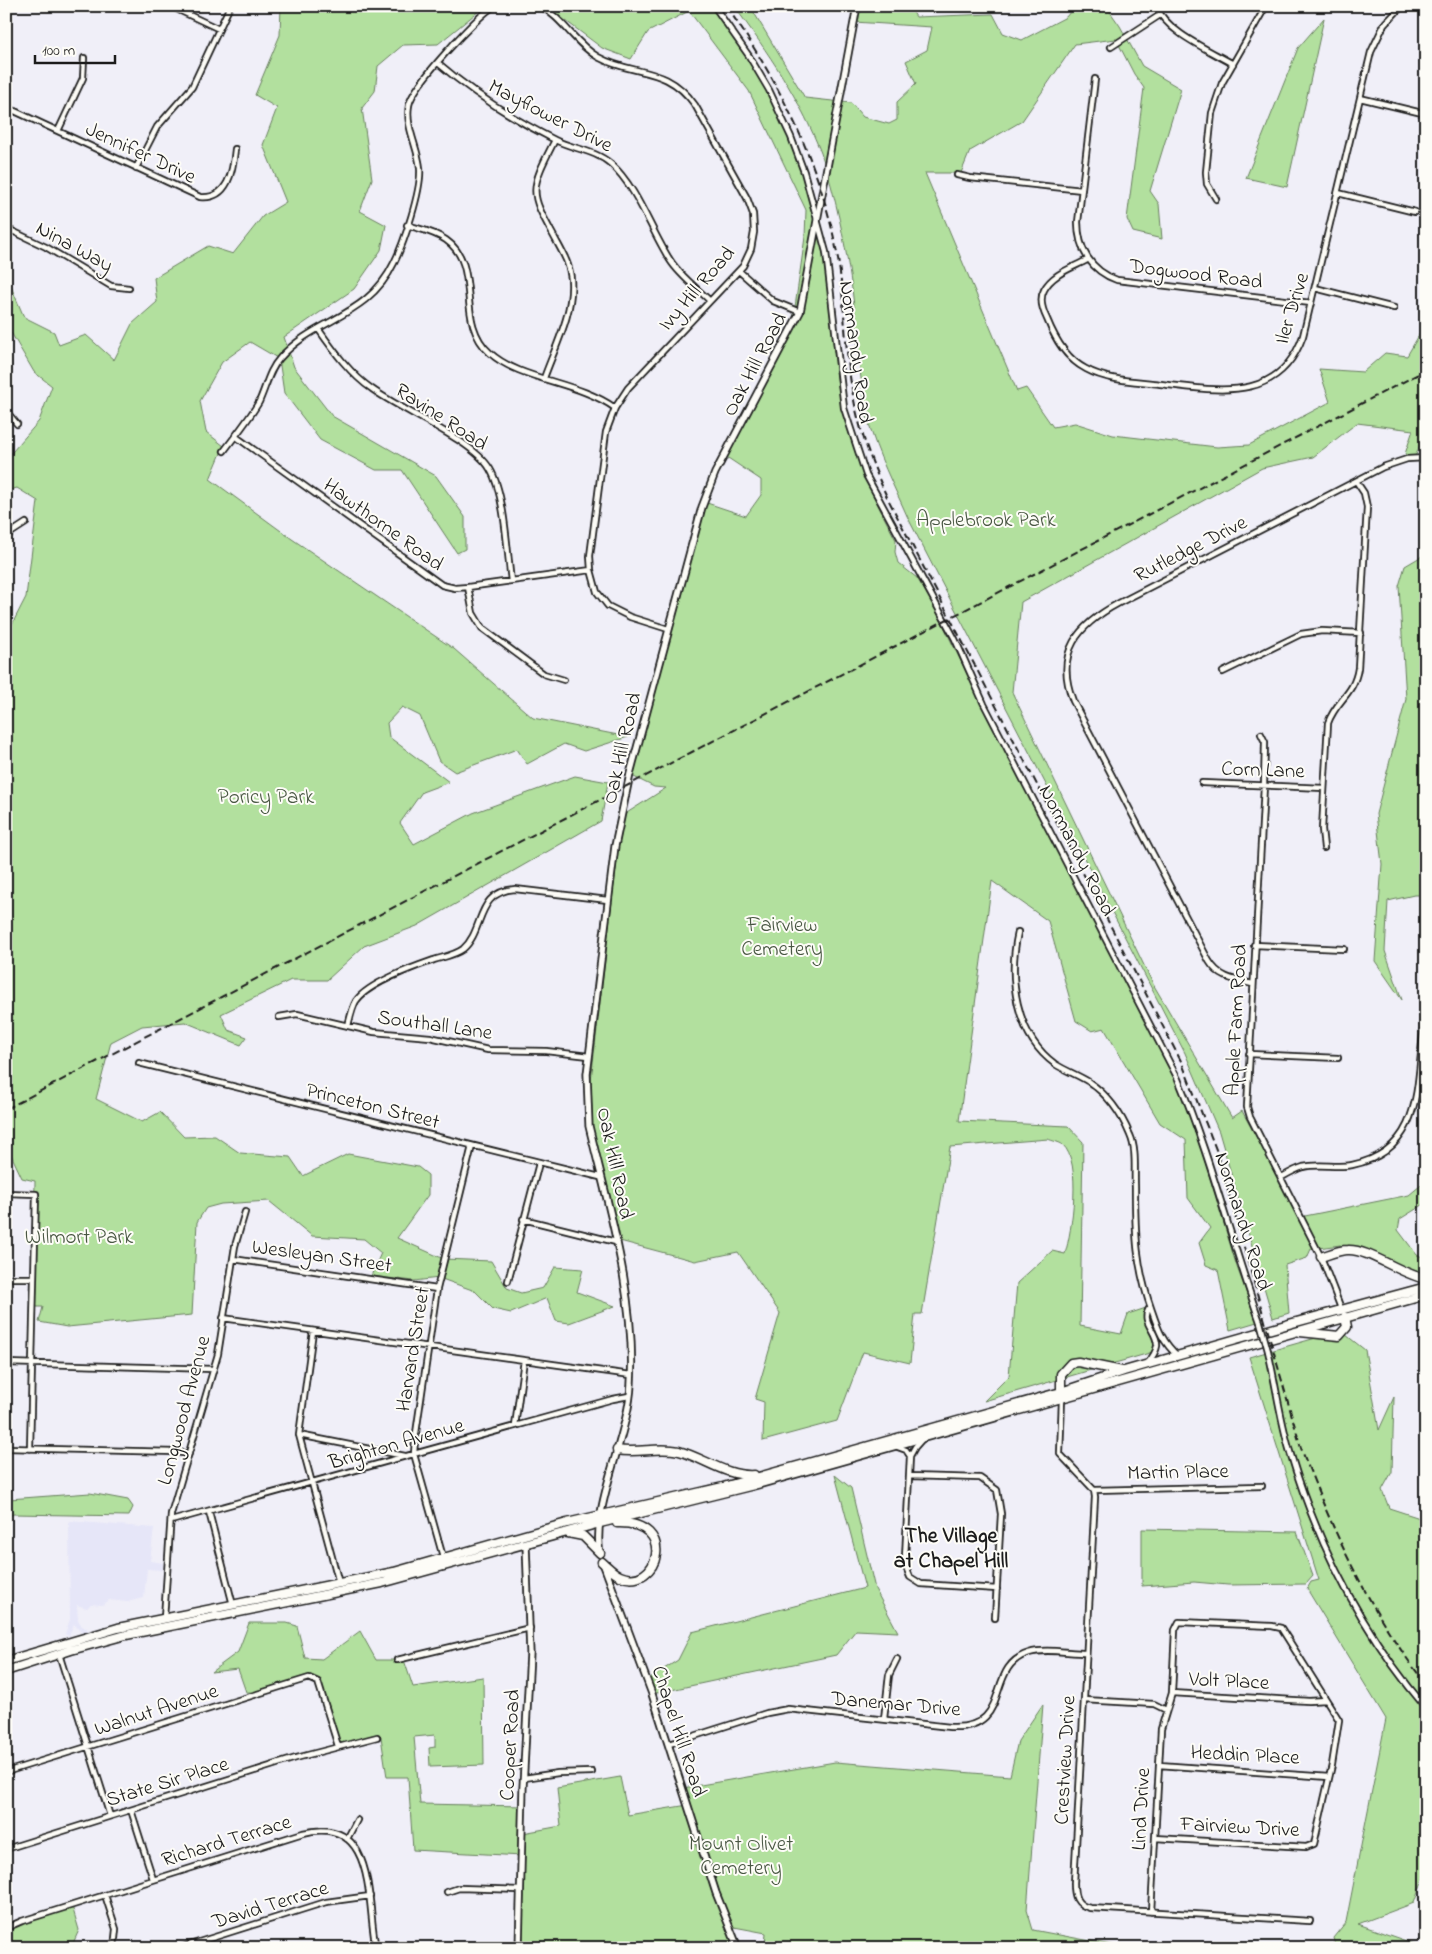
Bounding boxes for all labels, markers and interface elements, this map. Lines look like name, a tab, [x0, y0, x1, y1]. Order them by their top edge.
scale bar	[35, 32, 115, 64]
text: 100 m	[42, 40, 75, 62]
street label: Mayflower Drive	[482, 73, 618, 163]
street label: Jennifer Drive	[80, 115, 201, 193]
street label: Nina Way	[29, 214, 118, 283]
street label: Ivy Hill Road	[652, 240, 745, 340]
street label: Dogwood Road	[1126, 252, 1264, 300]
street label: Iler Drive	[1268, 269, 1318, 348]
street label: Normandy Road	[828, 279, 880, 426]
street label: Oak Hill Road	[716, 308, 796, 422]
street label: Ravine Road	[388, 376, 493, 459]
street label: Hawthorne Road	[316, 472, 449, 580]
park label: Applebrook Park	[916, 506, 1056, 536]
street label: Rutledge Drive	[1129, 508, 1254, 593]
street label: Oak Hill Road	[596, 690, 650, 807]
street label: Corn Lane	[1221, 755, 1306, 787]
street label: Normandy Road	[1028, 780, 1122, 923]
park label: Poricy Park	[218, 783, 315, 815]
park label: Fairview Cemetery	[741, 911, 823, 967]
street label: Apple Farm Road	[1218, 943, 1256, 1097]
street label: Southall Lane	[375, 1003, 495, 1049]
street label: Princeton Street	[303, 1076, 443, 1138]
street label: Oak Hill Road	[588, 1105, 641, 1222]
street label: Normandy Road	[1204, 1149, 1279, 1296]
park label: Wilmort Park	[25, 1223, 134, 1253]
street label: Wesleyan Street	[250, 1232, 394, 1284]
street label: Harvard Street	[389, 1285, 439, 1414]
street label: Longwood Avenue	[151, 1332, 221, 1489]
street label: Brighton Avenue	[324, 1411, 469, 1481]
street label: Martin Place	[1127, 1457, 1230, 1489]
district label: The Village at Chapel Hill	[894, 1521, 1008, 1578]
street label: Chapel Hill Road	[643, 1662, 714, 1801]
street label: Volt Place	[1187, 1665, 1270, 1699]
street label: Walnut Avenue	[91, 1677, 223, 1745]
street label: Danemar Drive	[829, 1684, 962, 1726]
street label: Cooper Road	[493, 1688, 529, 1802]
street label: Crestview Drive	[1048, 1694, 1084, 1825]
street label: Heddin Place	[1190, 1738, 1301, 1774]
street label: State Sir Place	[102, 1750, 233, 1816]
street label: Lind Drive	[1125, 1766, 1159, 1851]
street label: Richard Terrace	[158, 1808, 296, 1876]
street label: Fairview Drive	[1178, 1810, 1301, 1846]
park label: Mount Olivet Cemetery	[689, 1830, 793, 1886]
street label: David Terrace	[208, 1874, 333, 1938]

